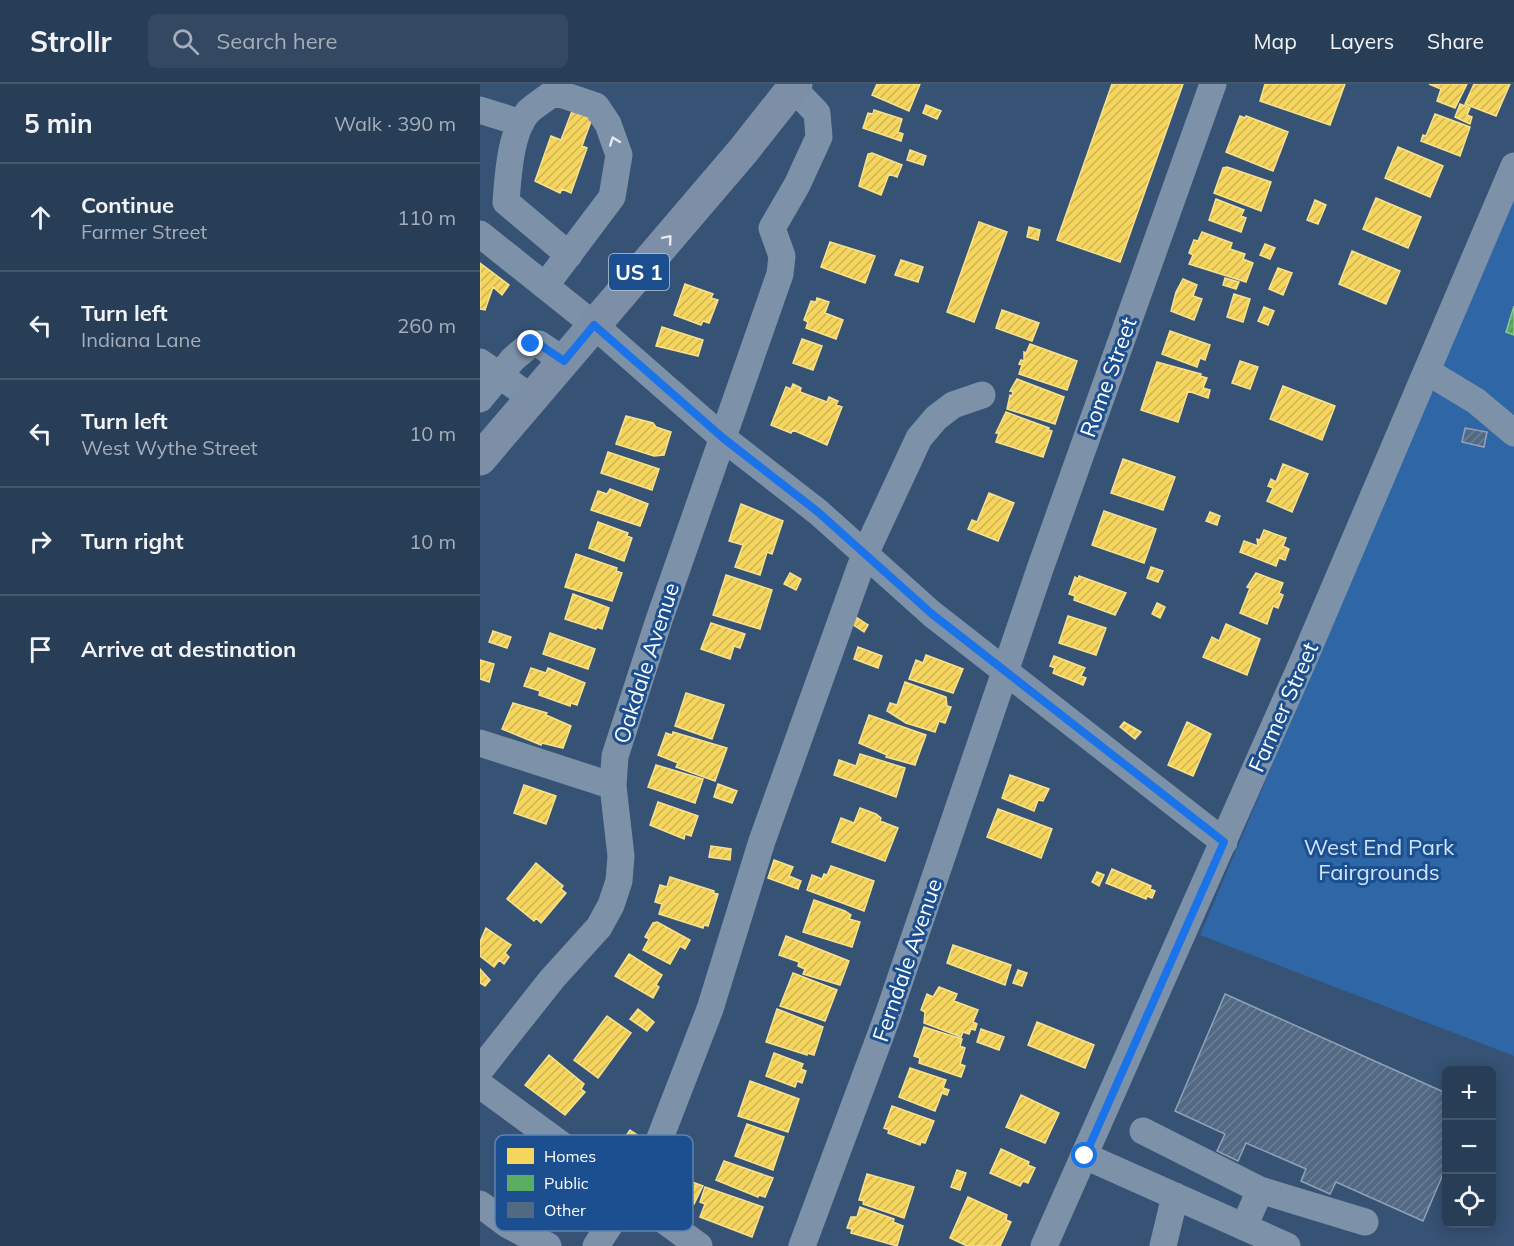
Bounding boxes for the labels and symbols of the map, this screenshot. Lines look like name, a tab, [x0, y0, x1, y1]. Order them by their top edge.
one-way arrow	[608, 136, 621, 146]
one-way arrow	[661, 235, 672, 246]
road number: US 1	[609, 254, 669, 290]
street label: Rome Street	[1073, 313, 1143, 441]
route end	[517, 330, 543, 356]
street label: Oakdale Avenue	[607, 579, 685, 747]
street label: Farmer Street	[1242, 638, 1324, 776]
park label: West End Park Fairgrounds	[1304, 833, 1455, 886]
street label: Ferndale Avenue	[866, 875, 948, 1045]
legend	[495, 1135, 693, 1231]
route start	[1071, 1142, 1097, 1168]
text: Homes	[544, 1146, 596, 1166]
text: Public	[544, 1173, 589, 1193]
text: Other	[544, 1200, 586, 1220]

